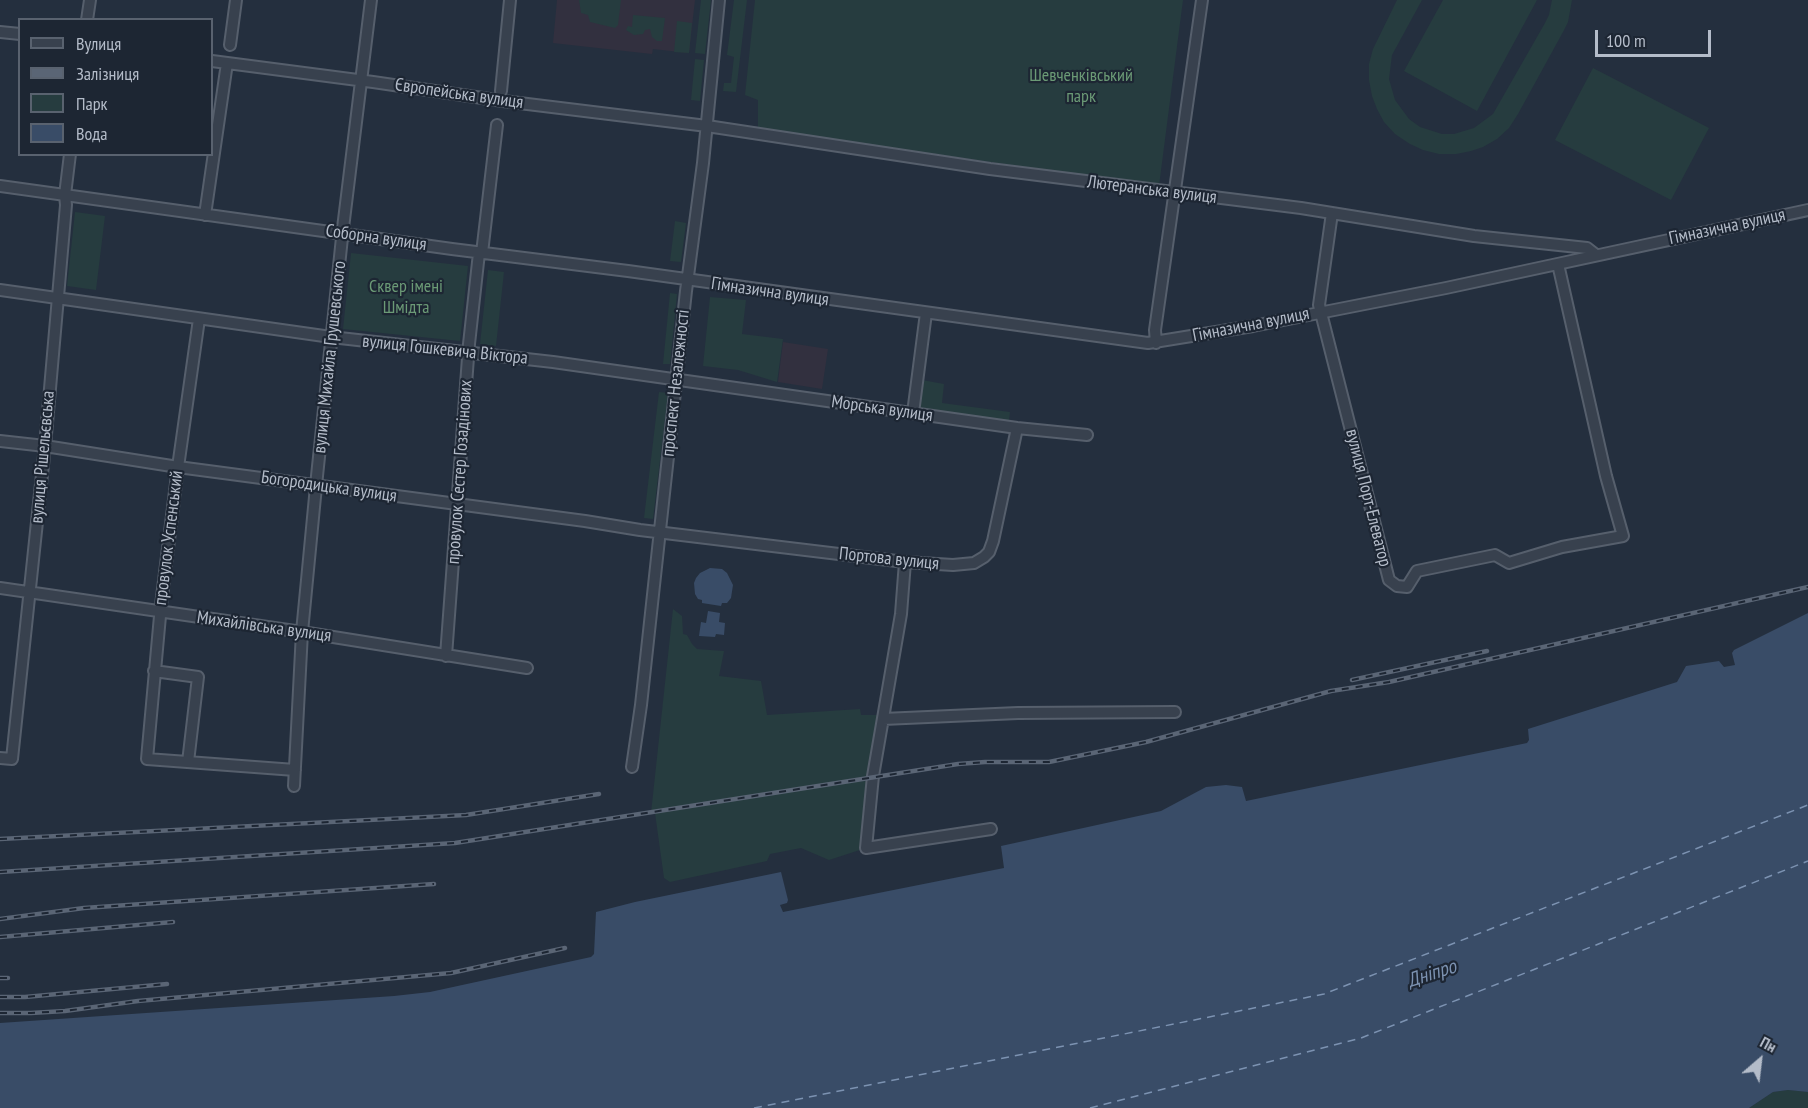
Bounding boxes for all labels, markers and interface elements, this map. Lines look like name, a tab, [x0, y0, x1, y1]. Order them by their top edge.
legend	[18, 18, 213, 156]
scale bar	[1598, 18, 1714, 56]
text: 100 m	[1606, 29, 1646, 52]
text: Вулиця	[76, 32, 121, 55]
text: Залізниця	[76, 62, 139, 85]
park label: Шевченківський парк	[1029, 65, 1133, 107]
street label: Європейська вулиця	[393, 74, 525, 114]
text: Парк	[76, 92, 107, 115]
text: Вода	[76, 122, 107, 145]
street label: Лютеранська вулиця	[1086, 171, 1218, 209]
street label: Гімназична вулиця	[1667, 204, 1787, 250]
street label: Соборна вулиця	[324, 220, 428, 256]
street label: вулиця Михайла Грушевського	[309, 260, 351, 454]
street label: Гімназична вулиця	[710, 273, 830, 311]
park label: Сквер імені Шмідта	[369, 276, 443, 318]
street label: Гімназична вулиця	[1191, 303, 1311, 347]
street label: проспект Незалежності	[658, 308, 694, 458]
street label: вулиця Гошкевича Віктора	[361, 331, 529, 369]
street label: провулок Сестер Гозадінових	[443, 379, 477, 565]
street label: вулиця Рішельєвська	[26, 390, 60, 524]
street label: Морська вулиця	[830, 391, 934, 427]
street label: вулиця Порт-Елеватор	[1340, 427, 1396, 569]
street label: Богородицька вулиця	[260, 467, 398, 507]
street label: провулок Успенський	[150, 469, 188, 607]
street label: Портова вулиця	[838, 543, 940, 575]
street label: Михайлівська вулиця	[195, 607, 333, 647]
water label: Дніпро	[1405, 955, 1459, 993]
north arrow	[1730, 1030, 1790, 1090]
text: Пн	[1757, 1032, 1780, 1057]

